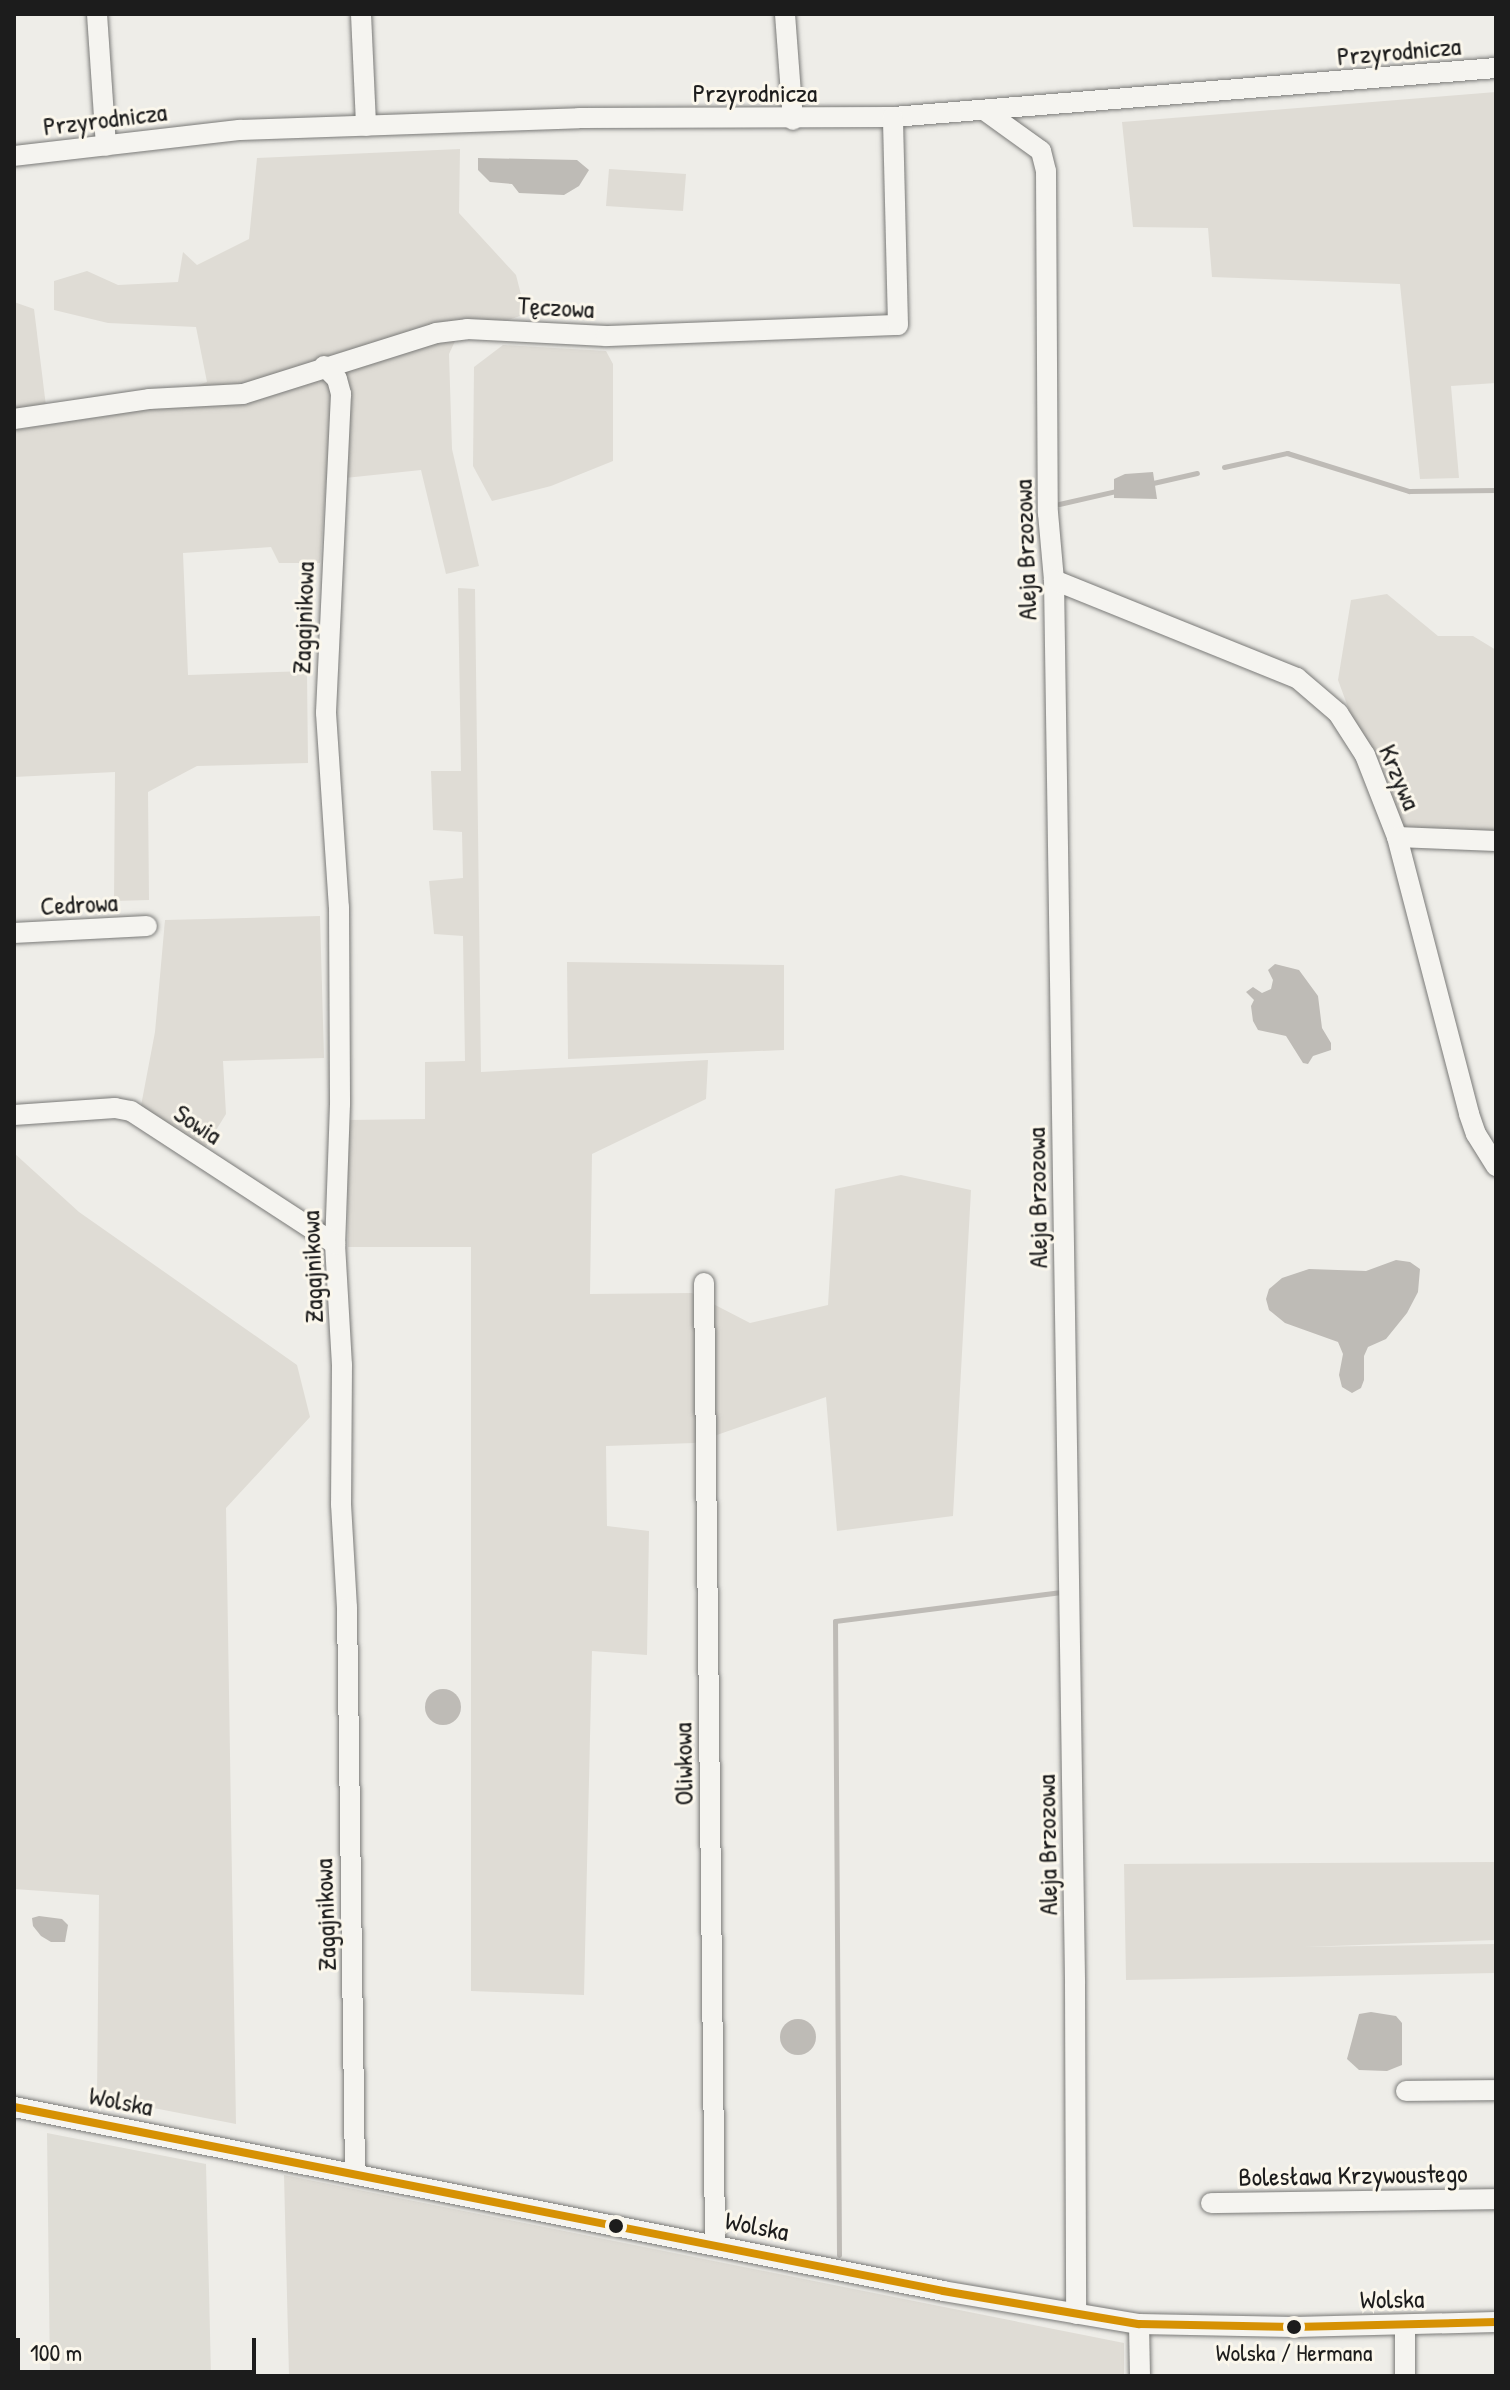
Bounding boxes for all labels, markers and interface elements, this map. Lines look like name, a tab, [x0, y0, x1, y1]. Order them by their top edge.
street label: Przyrodnicza	[1336, 30, 1462, 72]
street label: Przyrodnicza	[693, 77, 817, 109]
street label: Przyrodnicza	[41, 96, 169, 142]
street label: Tęczowa	[517, 289, 595, 325]
street label: Aleja Brzozowa	[1007, 479, 1043, 621]
street label: Zagajnikowa	[285, 561, 321, 675]
street label: Krzywa	[1372, 740, 1428, 814]
street label: Cedrowa	[40, 886, 118, 922]
street label: Sowia	[168, 1097, 228, 1151]
street label: Aleja Brzozowa	[1020, 1127, 1054, 1269]
street label: Zagajnikowa	[294, 1210, 330, 1324]
street label: Oliwkowa	[667, 1722, 699, 1806]
street label: Aleja Brzozowa	[1030, 1774, 1064, 1916]
street label: Zagajnikowa	[307, 1858, 343, 1972]
street label: Wolska	[86, 2080, 156, 2122]
street label: Bolesława Krzywoustego	[1238, 2157, 1468, 2193]
street label: Wolska	[722, 2205, 792, 2247]
unlabelled marker	[608, 2218, 624, 2234]
street label: Wolska	[1360, 2283, 1424, 2315]
marker: Wolska / Hermana	[1286, 2319, 1302, 2335]
scale bar	[20, 2322, 260, 2372]
text: 100 m	[30, 2336, 82, 2368]
place label: Wolska / Hermana	[1216, 2339, 1372, 2367]

